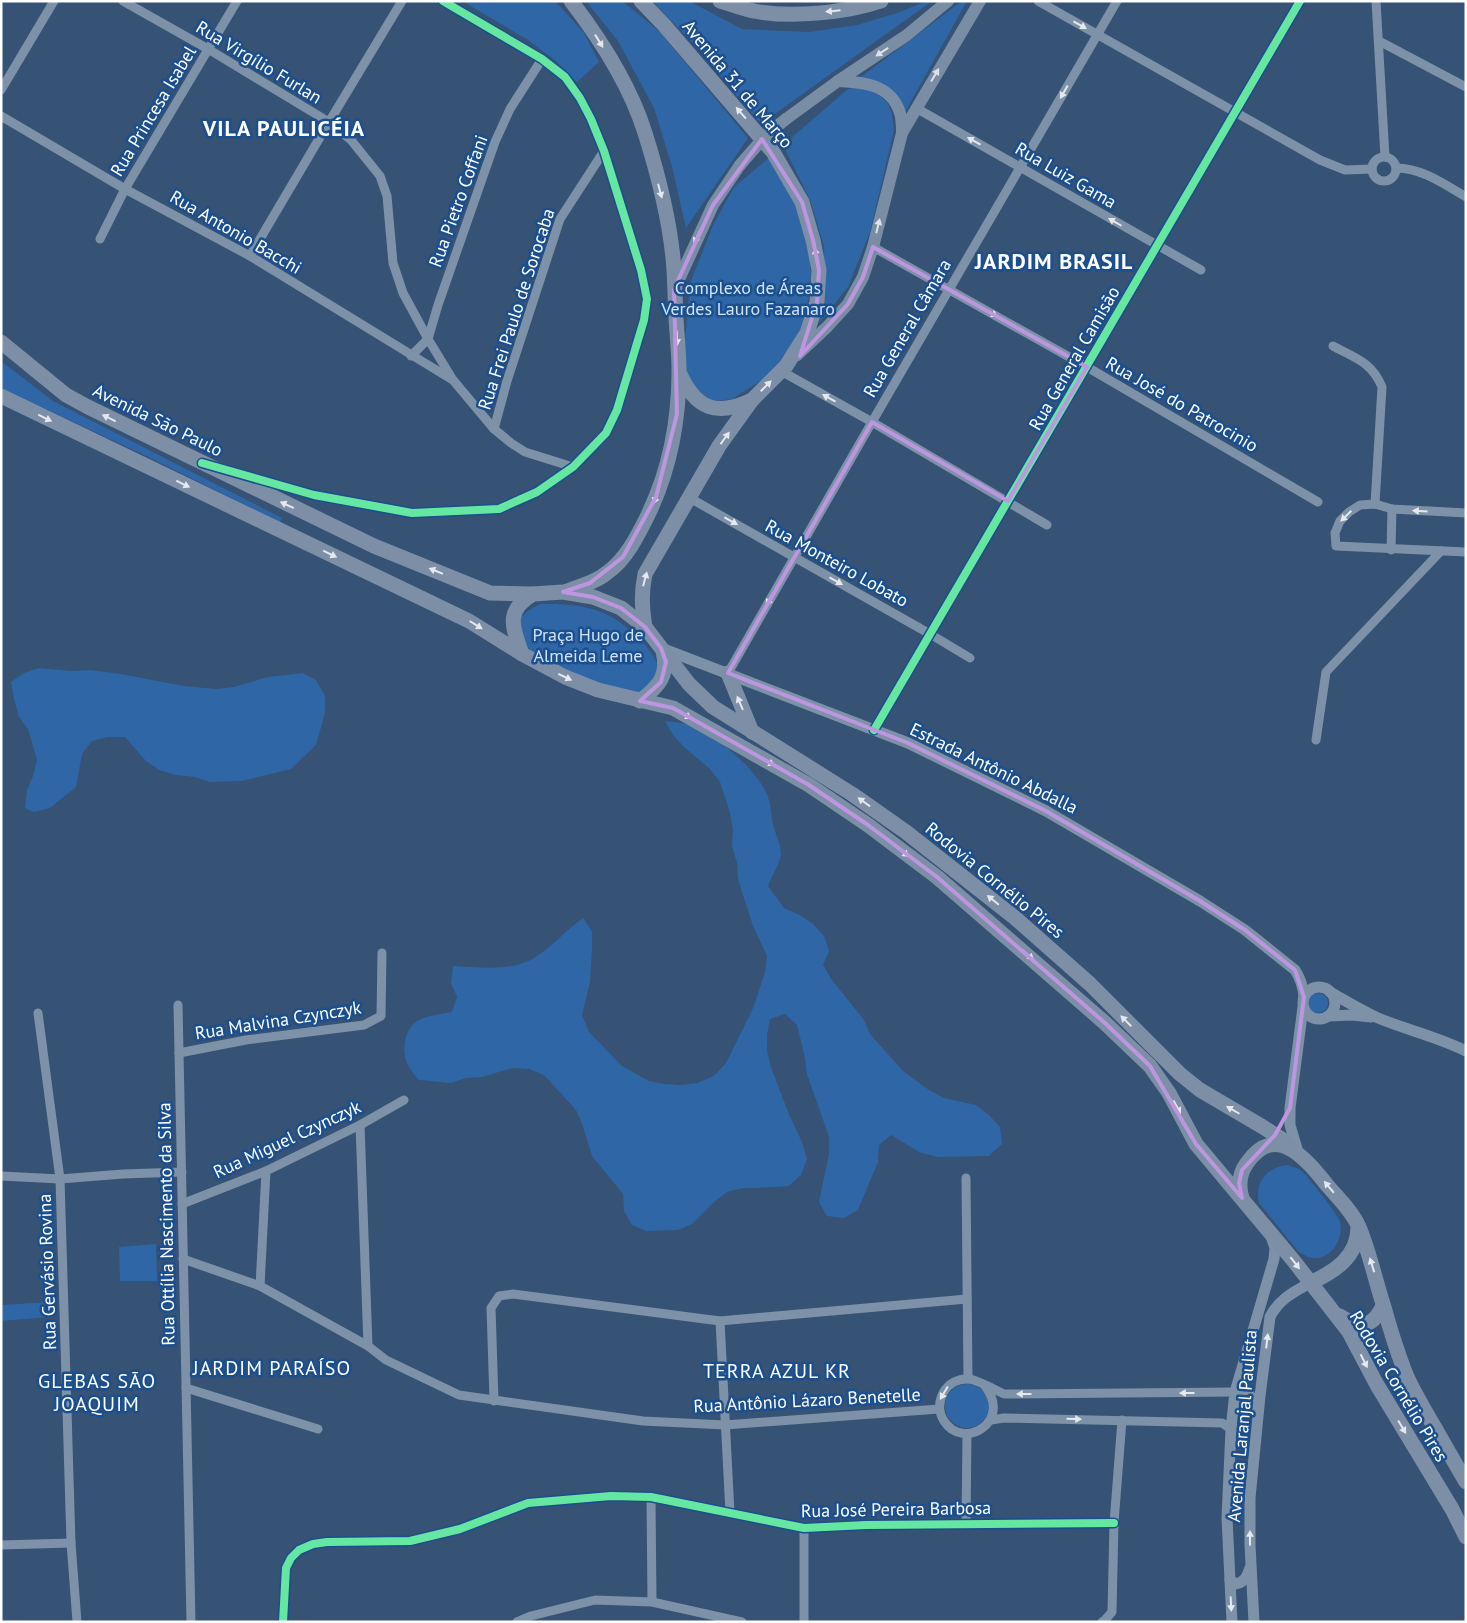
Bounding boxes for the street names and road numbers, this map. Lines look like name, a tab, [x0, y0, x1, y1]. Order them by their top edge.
street label: Rua Virgílio Furlan	[192, 15, 326, 109]
street label: Avenida 31 de Março	[678, 15, 798, 153]
street label: Rua Princesa Isabel	[105, 41, 201, 180]
street label: Rua Pietro Coffani	[423, 132, 493, 270]
street label: Rua Luiz Gama	[1011, 137, 1121, 213]
street label: Rua Antonio Bacchi	[166, 185, 306, 279]
street label: Rua Frei Paulo de Sorocaba	[473, 205, 559, 413]
street label: Rua General Câmara	[858, 255, 956, 401]
street label: Rua General Camisão	[1023, 282, 1125, 434]
street label: Rua José do Patrocinio	[1102, 351, 1262, 457]
street label: Avenida São Paulo	[89, 379, 227, 461]
street label: Rua Monteiro Lobato	[761, 514, 913, 612]
street label: Estrada Antônio Abdalla	[906, 717, 1082, 819]
street label: Rodovia Cornélio Pires	[921, 817, 1069, 943]
street label: Rua Malvina Czynczyk	[193, 995, 363, 1045]
street label: Rua Miguel Czynczyk	[210, 1095, 365, 1183]
street label: Rua Ottília Nascimento da Silva	[152, 1102, 180, 1346]
street label: Rua Gervásio Rovina	[33, 1194, 61, 1350]
street label: Rodovia Cornélio Pires	[1345, 1306, 1453, 1466]
street label: Avenida Laranjal Paulista	[1222, 1329, 1262, 1523]
street label: Rua Antônio Lázaro Benetelle	[693, 1383, 921, 1417]
street label: Rua José Pereira Barbosa	[801, 1496, 991, 1522]

